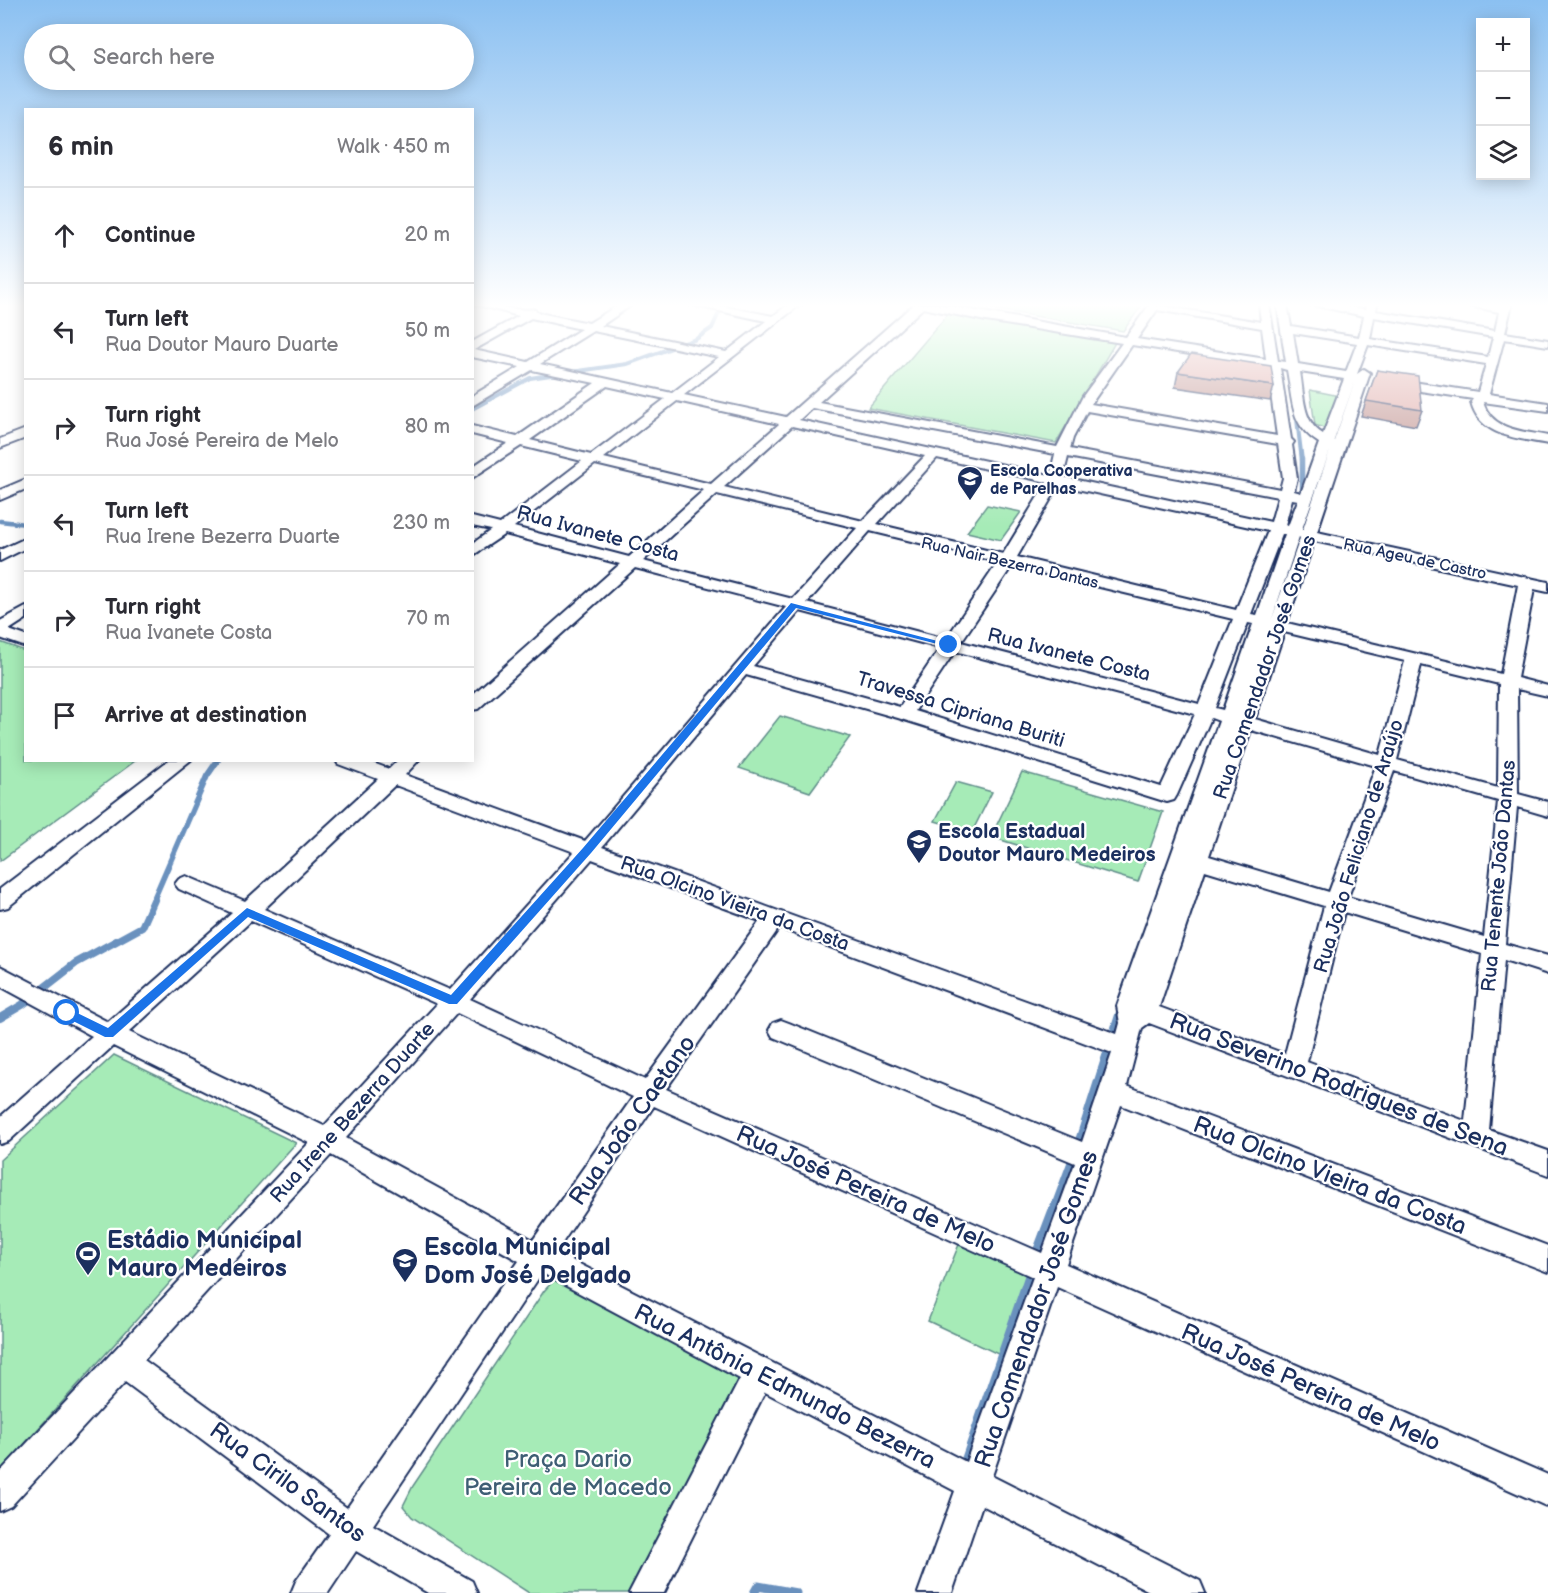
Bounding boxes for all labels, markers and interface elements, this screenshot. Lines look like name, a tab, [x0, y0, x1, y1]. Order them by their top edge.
map controls	[1476, 18, 1530, 180]
button: +	[1476, 18, 1530, 72]
search box	[24, 24, 474, 90]
icon: search	[45, 41, 78, 74]
text: Search here	[93, 44, 215, 71]
button: −	[1476, 72, 1530, 126]
button: layers	[1476, 126, 1530, 180]
text: 6 min	[48, 132, 114, 163]
text: Walk · 450 m	[337, 135, 450, 159]
icon: ahead	[48, 219, 81, 252]
text: Continue	[105, 222, 195, 249]
text: 20 m	[405, 223, 450, 247]
text: Turn left	[105, 306, 189, 333]
icon: left	[48, 315, 81, 348]
text: 50 m	[405, 319, 450, 343]
text: Rua Doutor Mauro Duarte	[105, 333, 338, 357]
text: Turn right	[105, 402, 201, 429]
icon: right	[48, 411, 81, 444]
text: 80 m	[405, 415, 450, 439]
text: Rua José Pereira de Melo	[105, 429, 339, 453]
place label: Escola Cooperativa de Parelhas	[990, 462, 1133, 499]
school or university icon: Escola Cooperativa de Parelhas	[955, 464, 985, 502]
text: Turn left	[105, 498, 189, 525]
street label: Rua Ivanete Costa	[514, 501, 682, 567]
icon: left	[48, 507, 81, 540]
text: 230 m	[393, 511, 450, 535]
text: Rua Irene Bezerra Duarte	[105, 525, 340, 549]
street label: Rua Comendador José Gomes	[1208, 532, 1322, 803]
street label: Rua Nair Bezerra Dantas	[919, 534, 1100, 593]
street label: Rua Ageu de Castro	[1341, 535, 1488, 584]
text: Turn right	[105, 594, 201, 621]
icon: right	[48, 603, 81, 636]
text: 70 m	[406, 607, 450, 631]
text: Rua Ivanete Costa	[105, 621, 272, 645]
street label: Rua Ivanete Costa	[985, 623, 1153, 687]
route end	[935, 631, 961, 657]
street label: Travessa Cipriana Buriti	[854, 667, 1068, 753]
icon: arrive	[48, 699, 81, 732]
text: Arrive at destination	[105, 702, 307, 729]
street label: Rua João Feliciano de Araújo	[1309, 717, 1409, 976]
street label: Rua Tenente João Dantas	[1477, 759, 1521, 993]
place label: Escola Estadual Doutor Mauro Medeiros	[938, 820, 1156, 867]
school or university icon: Escola Estadual Doutor Mauro Medeiros	[904, 827, 934, 865]
street label: Rua Olcino Vieira da Costa	[617, 851, 852, 957]
route start	[53, 999, 79, 1025]
street label: Rua Severino Rodrigues de Sena	[1165, 1006, 1512, 1163]
street label: Rua Irene Bezerra Duarte	[265, 1017, 440, 1208]
street label: Rua João Caetano	[563, 1030, 702, 1211]
street label: Rua Olcino Vieira da Costa	[1189, 1110, 1471, 1241]
street label: Rua José Pereira de Melo	[732, 1119, 1000, 1260]
street label: Rua Comendador José Gomes	[968, 1147, 1105, 1472]
place label: Estádio Municipal Mauro Medeiros	[107, 1226, 302, 1283]
place label: Escola Municipal Dom José Delgado	[424, 1233, 631, 1290]
sports icon: Estádio Municipal Mauro Medeiros	[73, 1239, 103, 1277]
school or university icon: Escola Municipal Dom José Delgado	[390, 1246, 420, 1284]
street label: Rua Antônia Edmundo Bezerra	[629, 1298, 940, 1475]
street label: Rua José Pereira de Melo	[1177, 1317, 1445, 1458]
street label: Rua Cirilo Santos	[204, 1416, 372, 1549]
park label: Praça Dario Pereira de Macedo	[464, 1445, 672, 1502]

